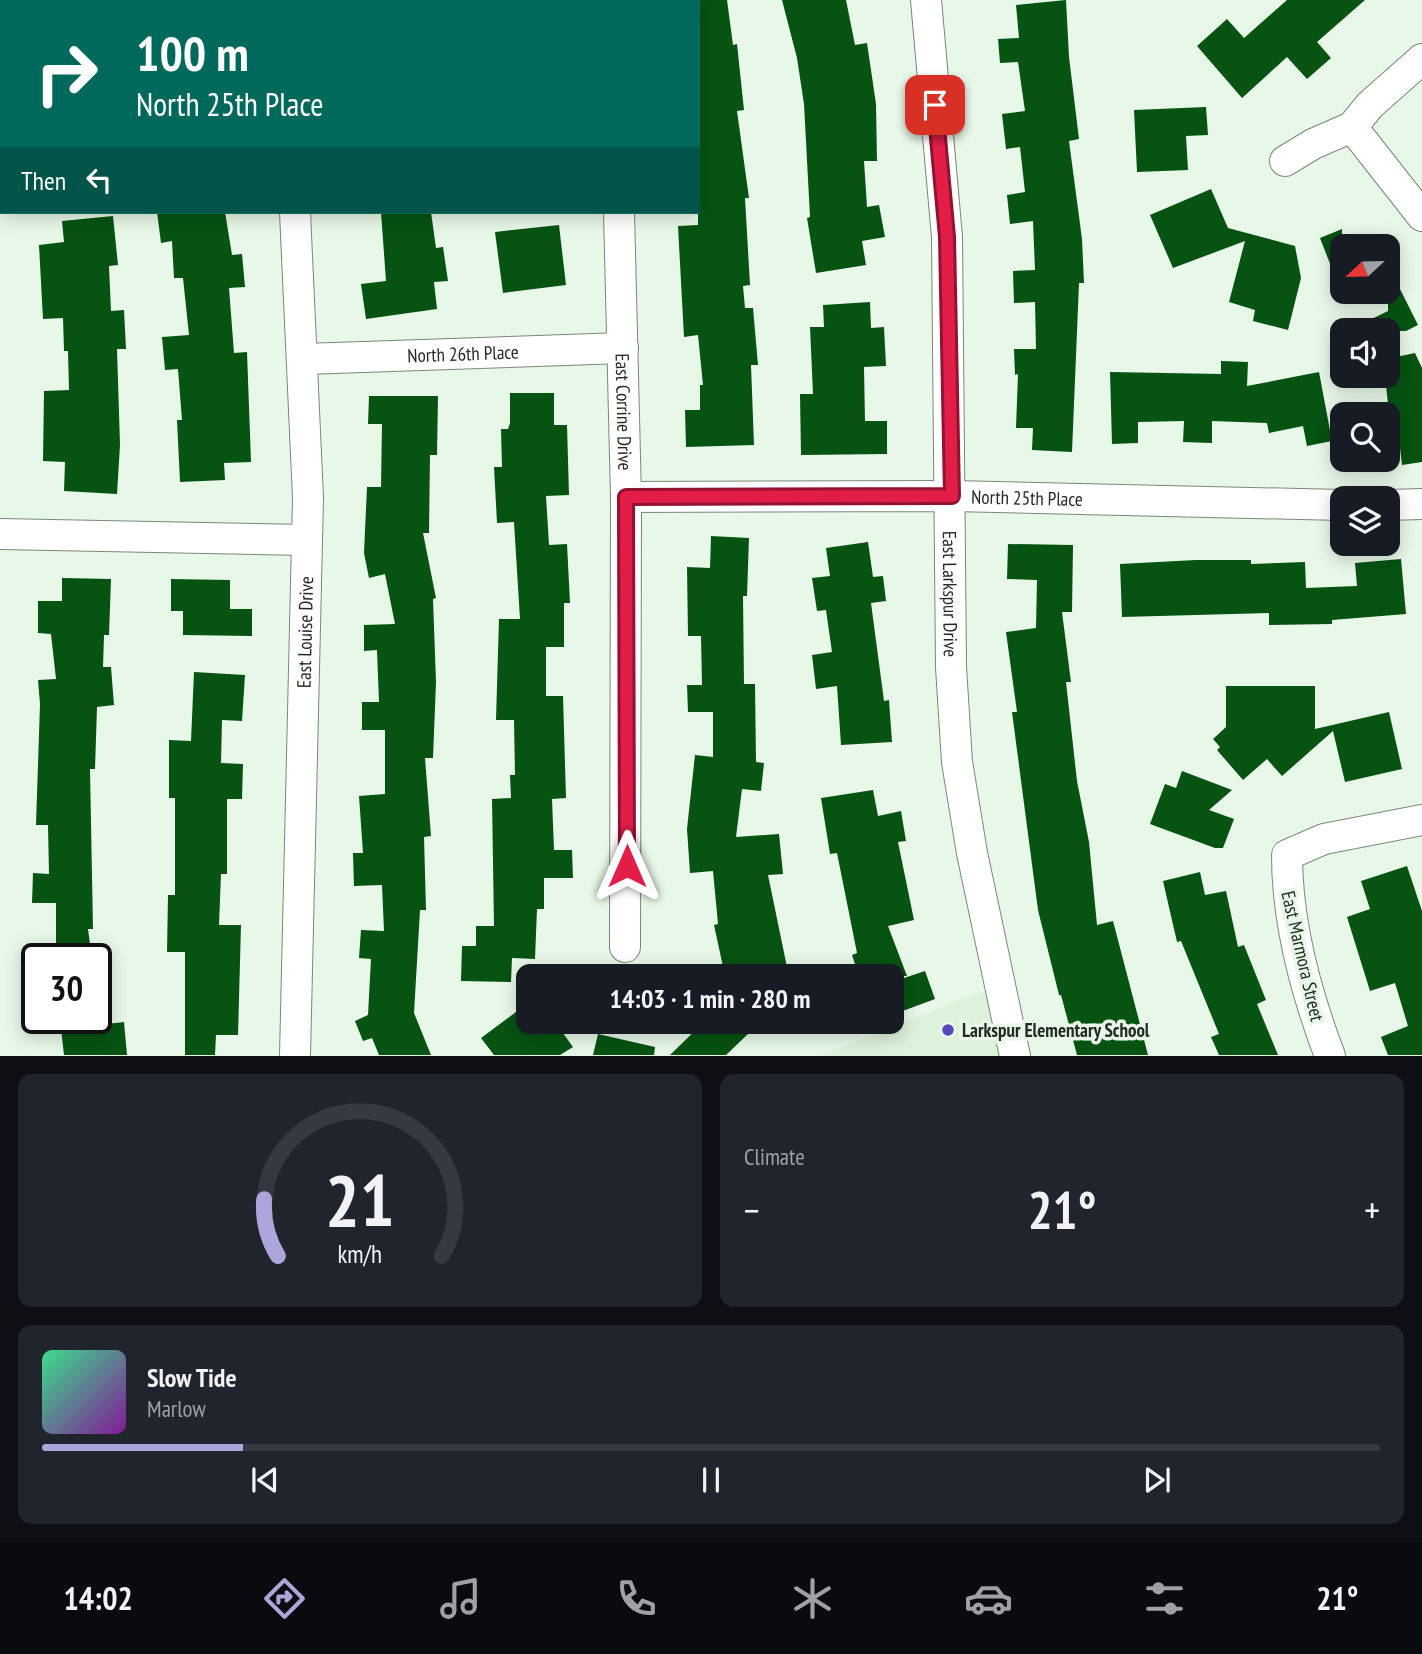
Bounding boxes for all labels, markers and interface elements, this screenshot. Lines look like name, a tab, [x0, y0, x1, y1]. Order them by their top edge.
text: 100 m	[136, 21, 249, 85]
icon: right	[21, 28, 112, 119]
pin	[905, 75, 965, 135]
text: North 25th Place	[136, 83, 323, 125]
icon: arrive	[916, 86, 954, 124]
icon: left	[80, 161, 118, 199]
text: Then	[21, 164, 66, 197]
north arrow	[1330, 234, 1400, 304]
map controls	[1330, 234, 1400, 556]
button: sound	[1330, 318, 1400, 388]
street label: North 26th Place	[407, 340, 519, 367]
street label: East Corrine Drive	[610, 353, 637, 471]
button: search	[1330, 402, 1400, 472]
street label: North 25th Place	[971, 484, 1083, 511]
button: layers	[1330, 486, 1400, 556]
street label: East Larkspur Drive	[938, 531, 963, 657]
street label: East Louise Drive	[292, 576, 318, 688]
position arrow	[590, 829, 664, 903]
street label: East Marmora Street	[1276, 888, 1330, 1024]
speed limit sign: 30	[21, 943, 112, 1034]
text: 14:03 · 1 min · 280 m	[610, 982, 810, 1015]
place label: Larkspur Elementary School	[962, 1018, 1150, 1042]
marker: Larkspur Elementary School	[940, 1022, 956, 1038]
text: Climate	[744, 1142, 805, 1171]
text: 21	[325, 1153, 395, 1247]
text: 21°	[1028, 1176, 1096, 1243]
text: −	[744, 1185, 760, 1234]
text: +	[1364, 1185, 1380, 1234]
text: km/h	[338, 1238, 382, 1270]
text: Slow Tide	[147, 1361, 237, 1394]
text: Marlow	[147, 1394, 206, 1423]
icon: previous	[246, 1461, 284, 1499]
icon: pause	[692, 1461, 730, 1499]
icon: next	[1138, 1461, 1176, 1499]
icon: directions	[260, 1574, 309, 1623]
icon: music	[436, 1574, 485, 1623]
icon: phone	[612, 1574, 661, 1623]
icon: climate	[788, 1574, 837, 1623]
icon: car	[964, 1574, 1013, 1623]
icon: filters	[1140, 1574, 1189, 1623]
text: 14:02	[64, 1577, 133, 1619]
text: 21°	[1316, 1577, 1358, 1619]

